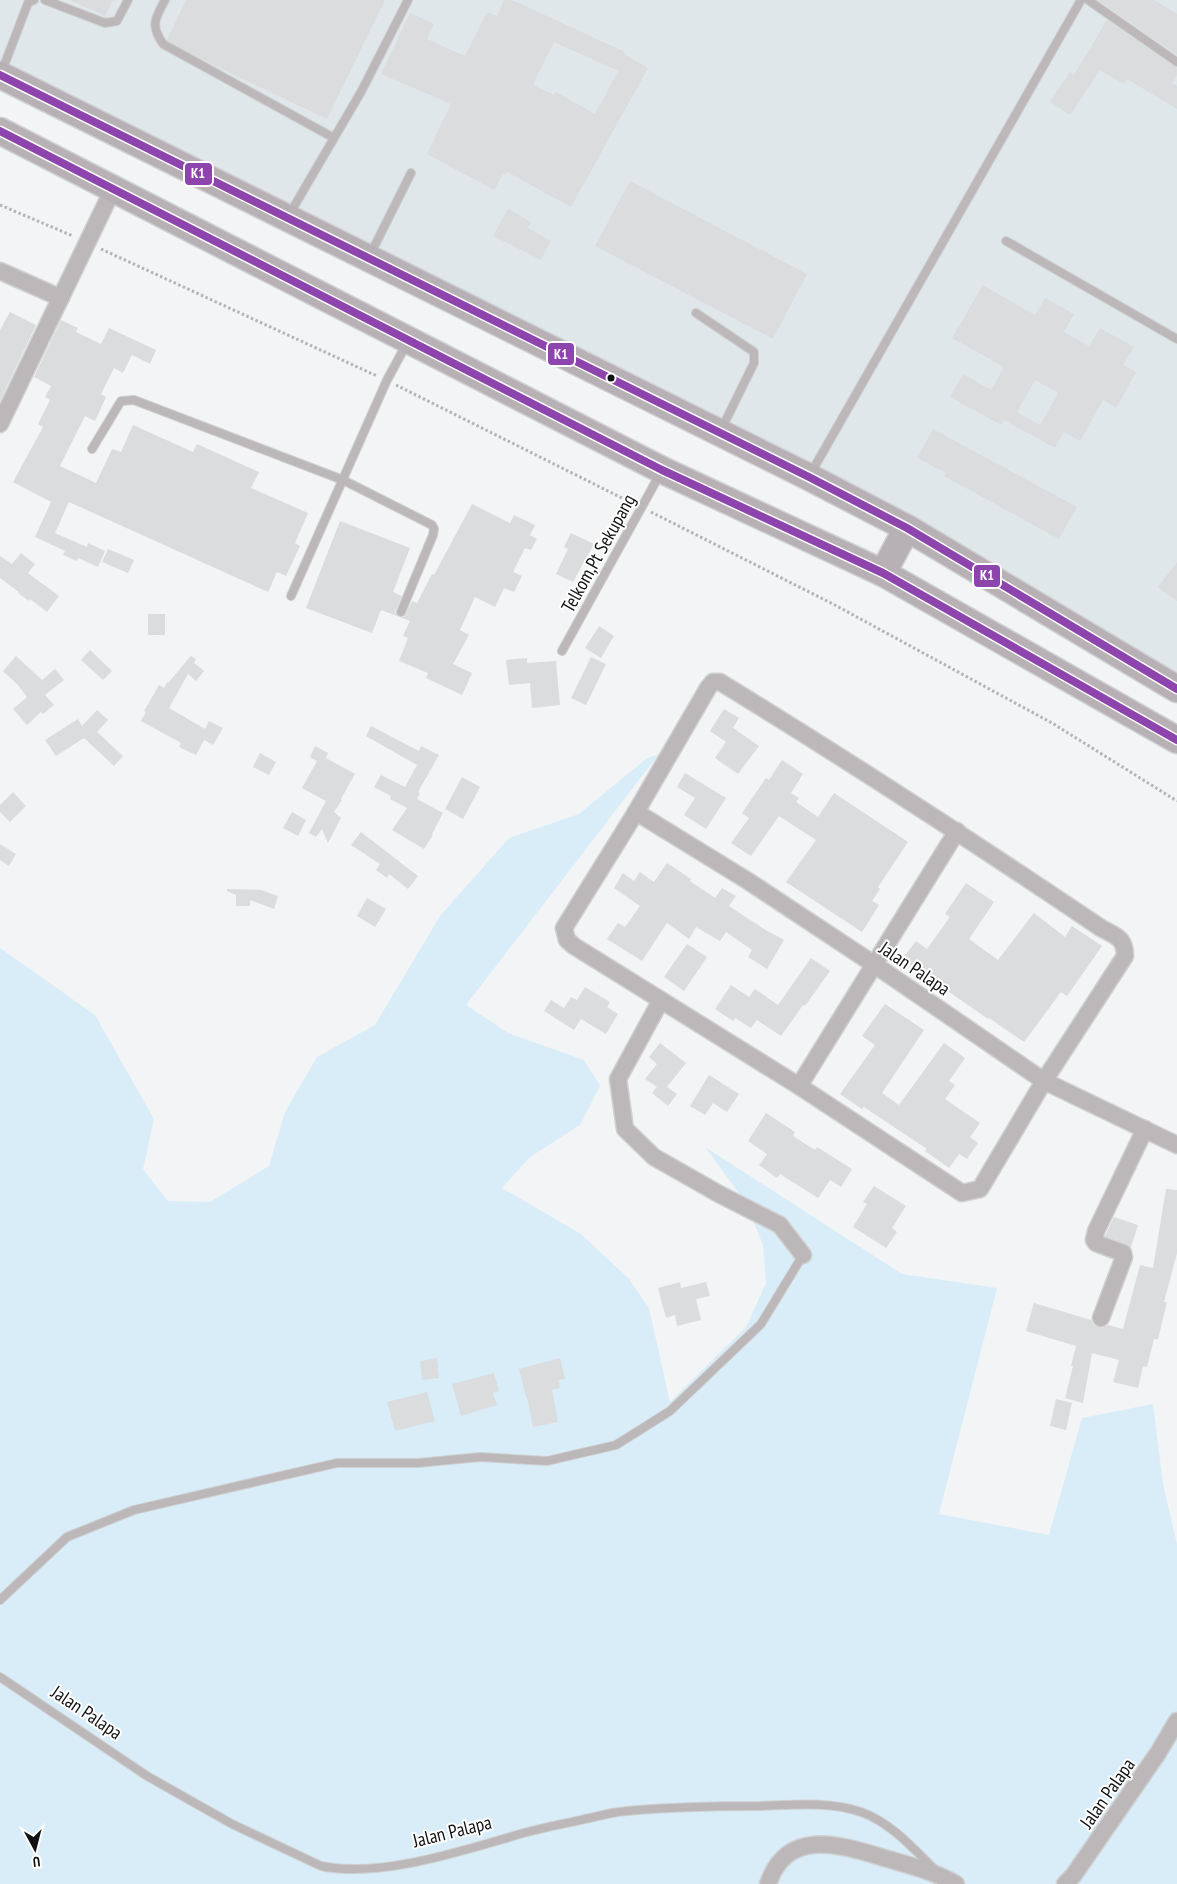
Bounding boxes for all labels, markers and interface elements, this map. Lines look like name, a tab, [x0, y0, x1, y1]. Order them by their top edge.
line badge: K1	[184, 162, 213, 186]
text: K1	[191, 164, 205, 182]
line badge: K1	[547, 342, 575, 366]
text: K1	[554, 345, 568, 363]
unlabelled marker	[606, 373, 616, 383]
street label: Telkom,Pt Sekupang	[556, 489, 640, 617]
line badge: K1	[973, 564, 1001, 588]
text: K1	[980, 566, 994, 584]
street label: Jalan Palapa	[874, 935, 955, 1000]
street label: Jalan Palapa	[46, 1679, 127, 1744]
street label: Jalan Palapa	[1074, 1753, 1140, 1834]
street label: Jalan Palapa	[409, 1810, 494, 1853]
north arrow	[10, 1824, 60, 1874]
text: U	[32, 1853, 41, 1871]

